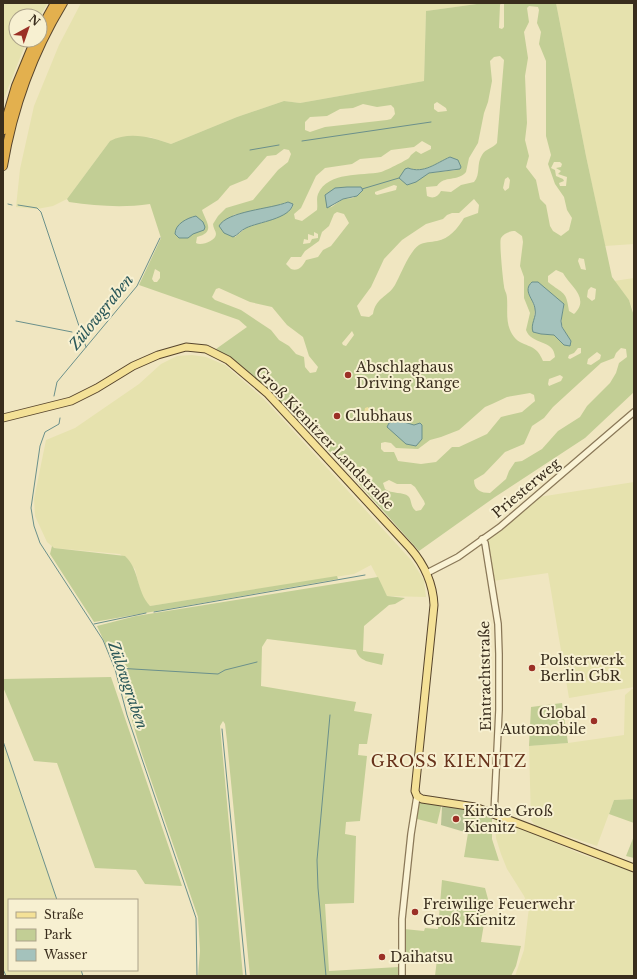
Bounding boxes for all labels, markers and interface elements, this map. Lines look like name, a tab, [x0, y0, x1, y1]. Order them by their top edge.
north arrow	[8, 8, 48, 48]
text: N	[26, 12, 43, 29]
water label: Zülowgraben	[64, 270, 137, 354]
place label: Abschlaghaus Driving Range	[355, 358, 460, 392]
street label: Groß Kienitzer Landstraße	[252, 363, 398, 513]
marker: Abschlaghaus Driving Range	[343, 370, 353, 380]
place label: Clubhaus	[345, 407, 412, 425]
marker: Clubhaus	[332, 411, 342, 421]
street label: Priesterweg	[488, 454, 564, 522]
street label: Eintrachtstraße	[475, 621, 495, 731]
water label: Zülowgraben	[104, 638, 152, 731]
place label: Polsterwerk Berlin GbR	[540, 651, 625, 685]
marker: Polsterwerk Berlin GbR	[527, 663, 537, 673]
place label: Global Automobile	[500, 704, 586, 738]
marker: Global Automobile	[589, 716, 599, 726]
district label: GROSS KIENITZ	[371, 751, 527, 771]
place label: Kirche Groß Kienitz	[464, 802, 553, 836]
marker: Kirche Groß Kienitz	[451, 814, 461, 824]
place label: Freiwilige Feuerwehr Groß Kienitz	[423, 895, 575, 929]
legend	[8, 899, 138, 971]
text: Straße	[44, 907, 84, 922]
marker: Freiwilige Feuerwehr Groß Kienitz	[410, 907, 420, 917]
text: Park	[44, 927, 72, 942]
text: Wasser	[43, 947, 87, 962]
place label: Daihatsu	[390, 948, 454, 966]
marker: Daihatsu	[377, 952, 387, 962]

